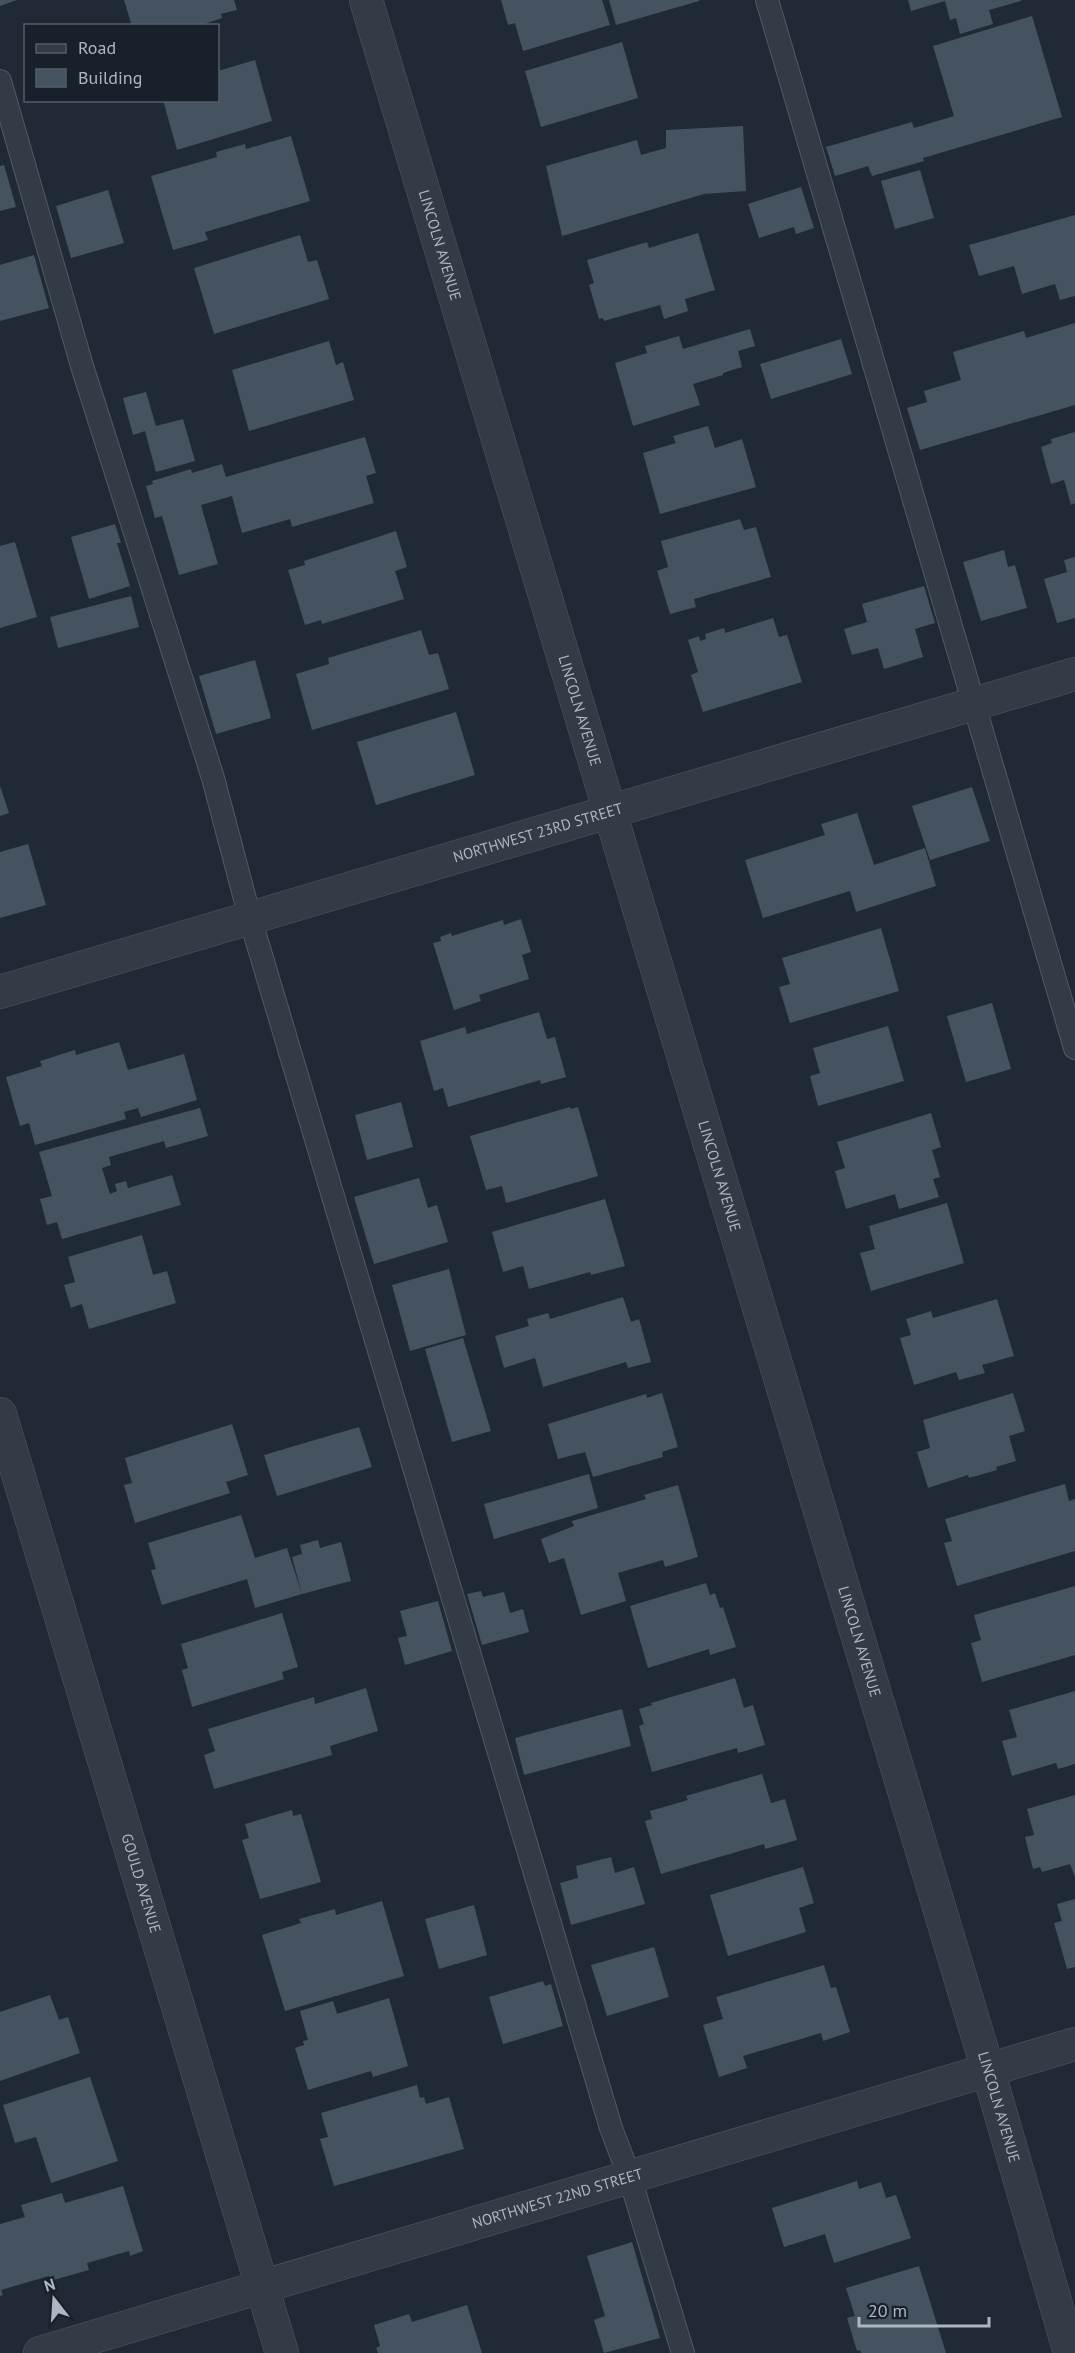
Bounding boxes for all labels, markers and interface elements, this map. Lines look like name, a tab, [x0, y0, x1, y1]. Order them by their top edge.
legend	[24, 24, 219, 102]
text: Road	[78, 36, 116, 59]
text: Building	[78, 66, 142, 89]
street label: LINCOLN AVENUE	[415, 187, 466, 303]
street label: LINCOLN AVENUE	[554, 653, 606, 768]
street label: NORTHWEST 23RD STREET	[451, 798, 625, 866]
street label: LINCOLN AVENUE	[694, 1118, 745, 1234]
street label: LINCOLN AVENUE	[834, 1584, 885, 1699]
street label: GOULD AVENUE	[118, 1831, 165, 1935]
street label: LINCOLN AVENUE	[974, 2049, 1024, 2165]
street label: NORTHWEST 22ND STREET	[470, 2163, 645, 2232]
north arrow	[24, 2269, 84, 2329]
text: N	[42, 2274, 58, 2296]
scale bar	[859, 2290, 990, 2328]
text: 20 m	[868, 2299, 907, 2322]

